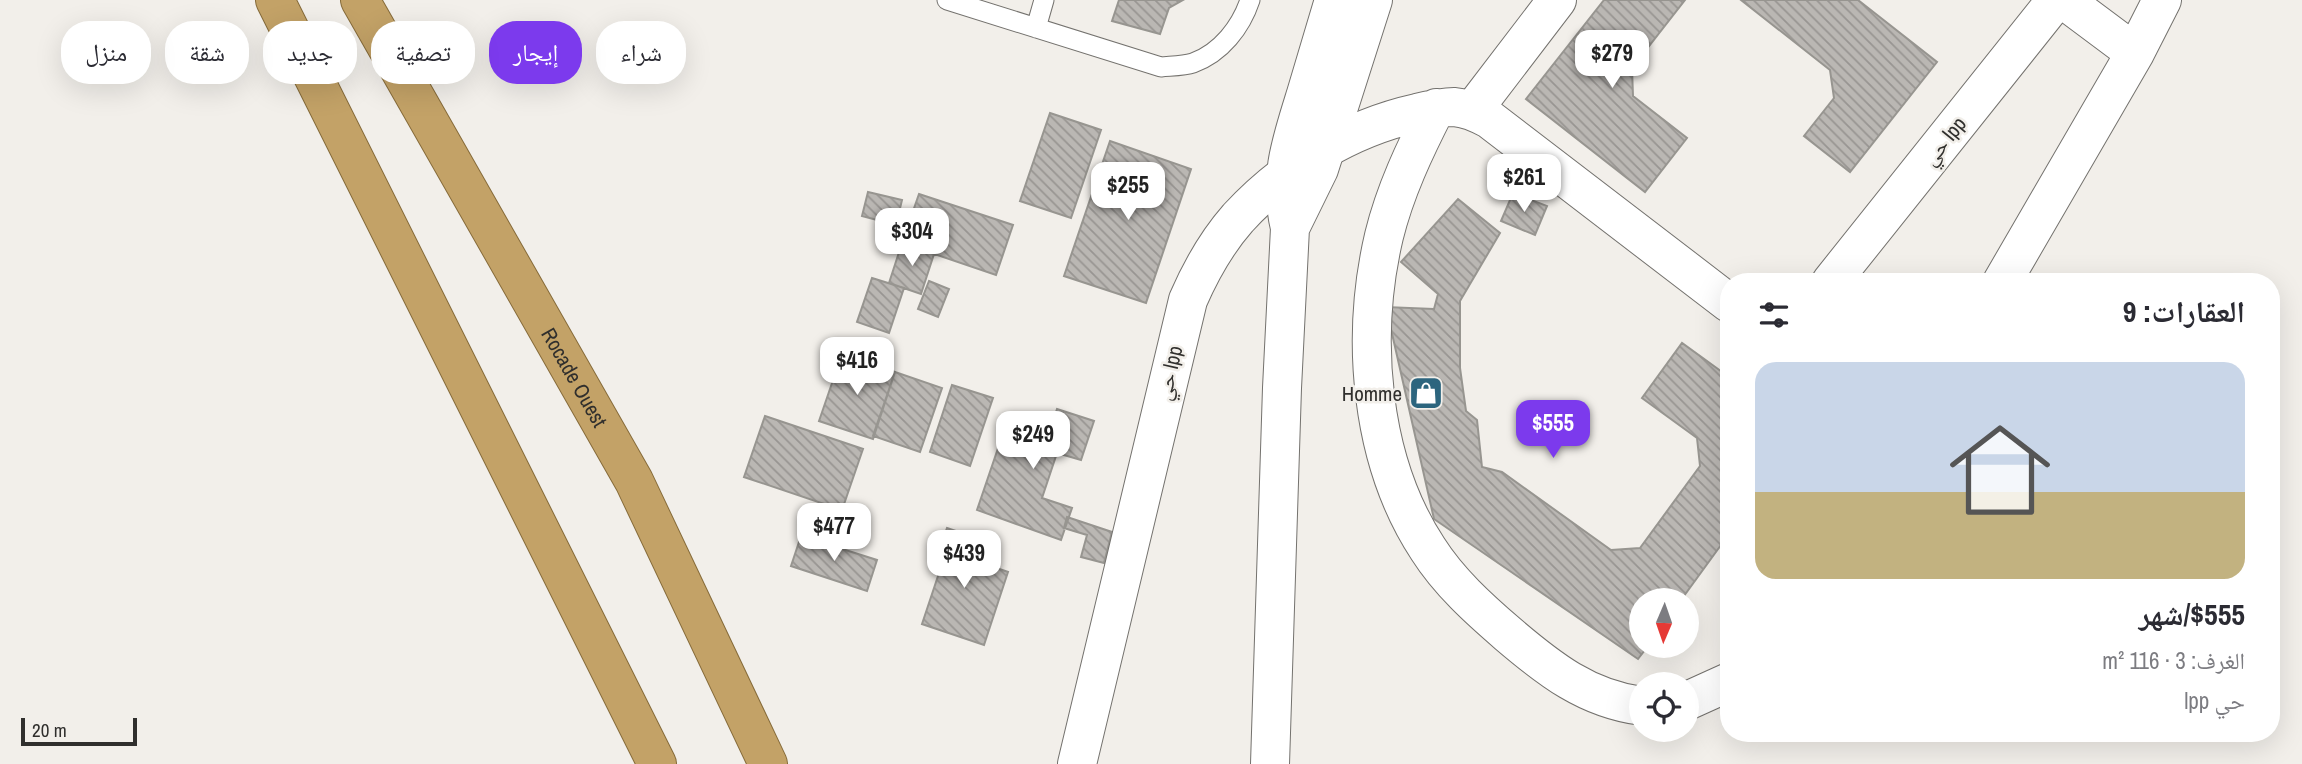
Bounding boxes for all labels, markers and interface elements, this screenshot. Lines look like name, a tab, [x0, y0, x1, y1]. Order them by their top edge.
chip: منزل	[61, 21, 151, 84]
chip: شقة	[165, 21, 249, 84]
chip: جديد	[263, 21, 357, 84]
chip: تصفية	[371, 21, 475, 84]
chip: إيجار	[489, 21, 582, 84]
chip: شراء	[596, 21, 686, 84]
pin: $279	[1571, 31, 1653, 90]
text: $279	[1591, 37, 1633, 68]
street label: حي lpp	[1915, 110, 1975, 173]
pin: $261	[1483, 154, 1565, 214]
text: $261	[1503, 161, 1545, 192]
pin: $255	[1087, 162, 1169, 222]
text: $255	[1107, 169, 1149, 200]
pin: $304	[871, 208, 953, 268]
text: $304	[891, 215, 933, 246]
text: العقارات: 9	[2123, 291, 2245, 331]
icon: filters	[1755, 296, 1793, 334]
street label: Rocade Ouest	[535, 322, 615, 432]
pin: $416	[816, 338, 898, 397]
street label: حي lpp	[1149, 343, 1192, 404]
text: $416	[836, 344, 878, 375]
shop icon: Homme	[1407, 374, 1445, 412]
place label: Homme	[1342, 379, 1402, 408]
pin: $555	[1512, 400, 1594, 460]
text: $555	[1532, 407, 1574, 438]
icon: home	[1937, 407, 2063, 533]
pin: $249	[992, 412, 1074, 471]
text: $249	[1012, 418, 1054, 449]
pin: $477	[793, 504, 875, 563]
text: $477	[813, 510, 855, 541]
pin: $439	[923, 530, 1005, 590]
text: $439	[943, 537, 985, 568]
north arrow	[1629, 588, 1699, 658]
map controls	[1629, 588, 1699, 742]
text: $555/شهر	[2139, 594, 2245, 634]
text: الغرف: 3 · 116 m²	[2102, 645, 2245, 676]
button: locate	[1629, 672, 1699, 742]
text: حي lpp	[2184, 685, 2245, 716]
scale bar	[21, 715, 136, 747]
text: 20 m	[32, 717, 67, 743]

